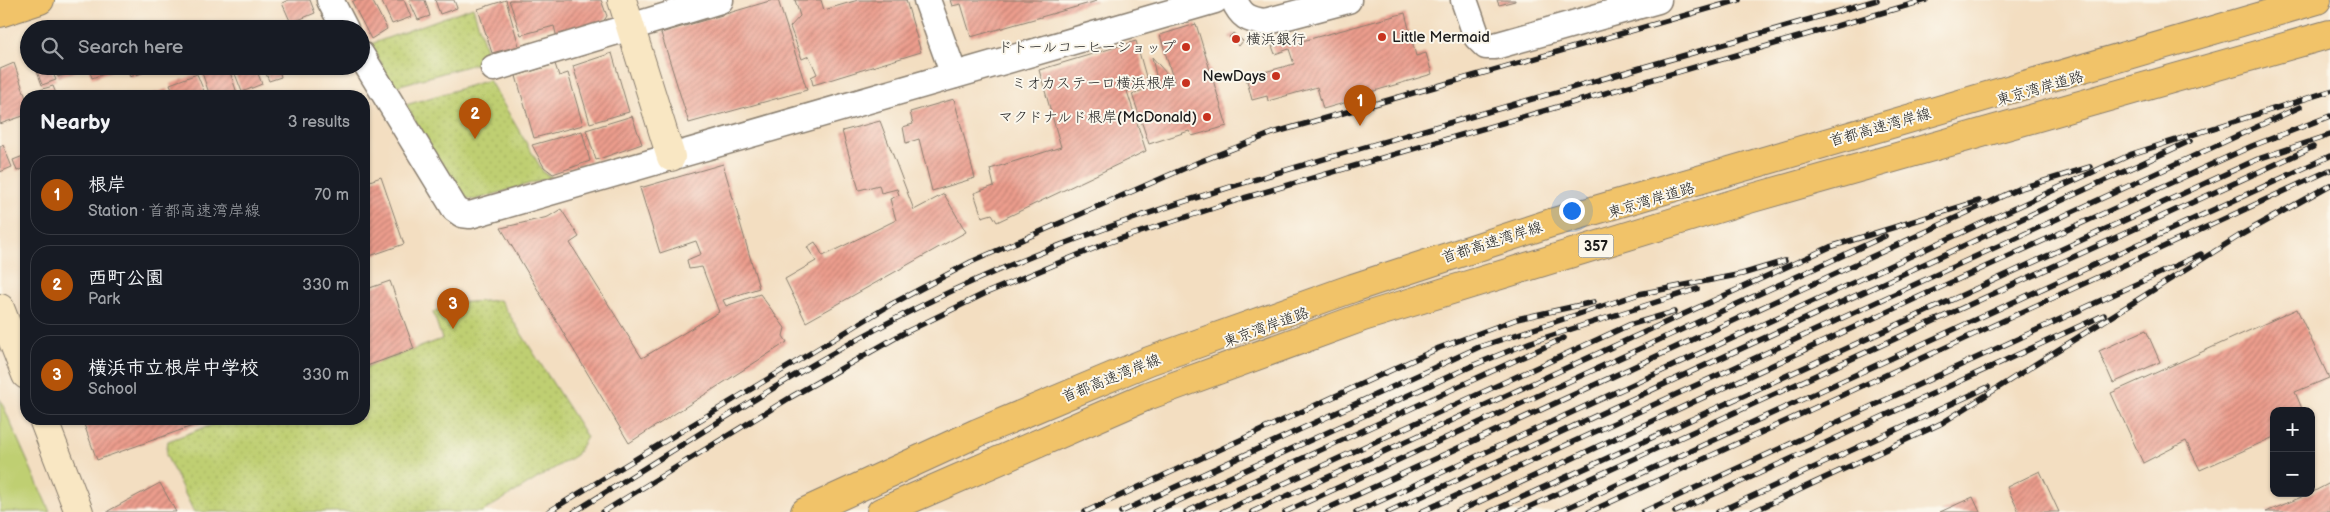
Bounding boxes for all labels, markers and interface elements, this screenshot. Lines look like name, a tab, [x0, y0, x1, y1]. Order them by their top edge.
search box	[20, 20, 370, 75]
place label: Little Mermaid	[1392, 28, 1490, 47]
place label: 横浜銀行	[1246, 30, 1306, 49]
marker: Little Mermaid	[1376, 31, 1388, 43]
marker: 横浜銀行	[1230, 33, 1242, 45]
icon: search	[38, 34, 66, 62]
text: Search here	[78, 36, 183, 59]
place label: ドトールコーヒーショップ	[998, 38, 1176, 57]
marker: ドトールコーヒーショップ	[1180, 41, 1192, 53]
place label: NewDays	[1202, 67, 1267, 86]
street label: 東京湾岸道路	[1994, 67, 2086, 110]
marker: NewDays	[1270, 70, 1282, 82]
place label: ミオカステーロ横浜根岸	[1011, 74, 1176, 93]
marker: ミオカステーロ横浜根岸	[1180, 77, 1192, 89]
pin: 1	[1344, 85, 1376, 126]
pin: 2	[459, 98, 491, 139]
street label: 首都高速湾岸線	[1827, 104, 1933, 151]
place label: マクドナルド根岸(McDonald)	[998, 108, 1197, 127]
text: Nearby	[40, 110, 110, 135]
marker: マクドナルド根岸(McDonald)	[1201, 111, 1213, 123]
text: 3 results	[288, 113, 350, 132]
text: 根岸	[88, 174, 126, 197]
street label: 東京湾岸道路	[1605, 178, 1697, 223]
text: 1	[54, 186, 60, 205]
text: 70 m	[314, 186, 349, 205]
your location	[1559, 198, 1585, 224]
text: Station · 首都高速湾岸線	[88, 202, 260, 221]
street label: 首都高速湾岸線	[1439, 217, 1545, 268]
road number: 357	[1578, 235, 1614, 258]
text: 西町公園	[88, 267, 164, 290]
text: 2	[52, 276, 62, 295]
text: 330 m	[302, 276, 349, 295]
pin: 3	[437, 288, 469, 329]
text: Park	[88, 290, 120, 309]
street label: 東京湾岸道路	[1221, 303, 1312, 352]
street label: 首都高速湾岸線	[1059, 350, 1163, 407]
text: 横浜市立根岸中学校	[88, 357, 259, 380]
text: 3	[52, 366, 62, 385]
text: 330 m	[302, 366, 349, 385]
text: School	[88, 380, 137, 399]
map controls	[2270, 407, 2315, 497]
button: +	[2270, 407, 2315, 452]
button: −	[2270, 452, 2315, 497]

